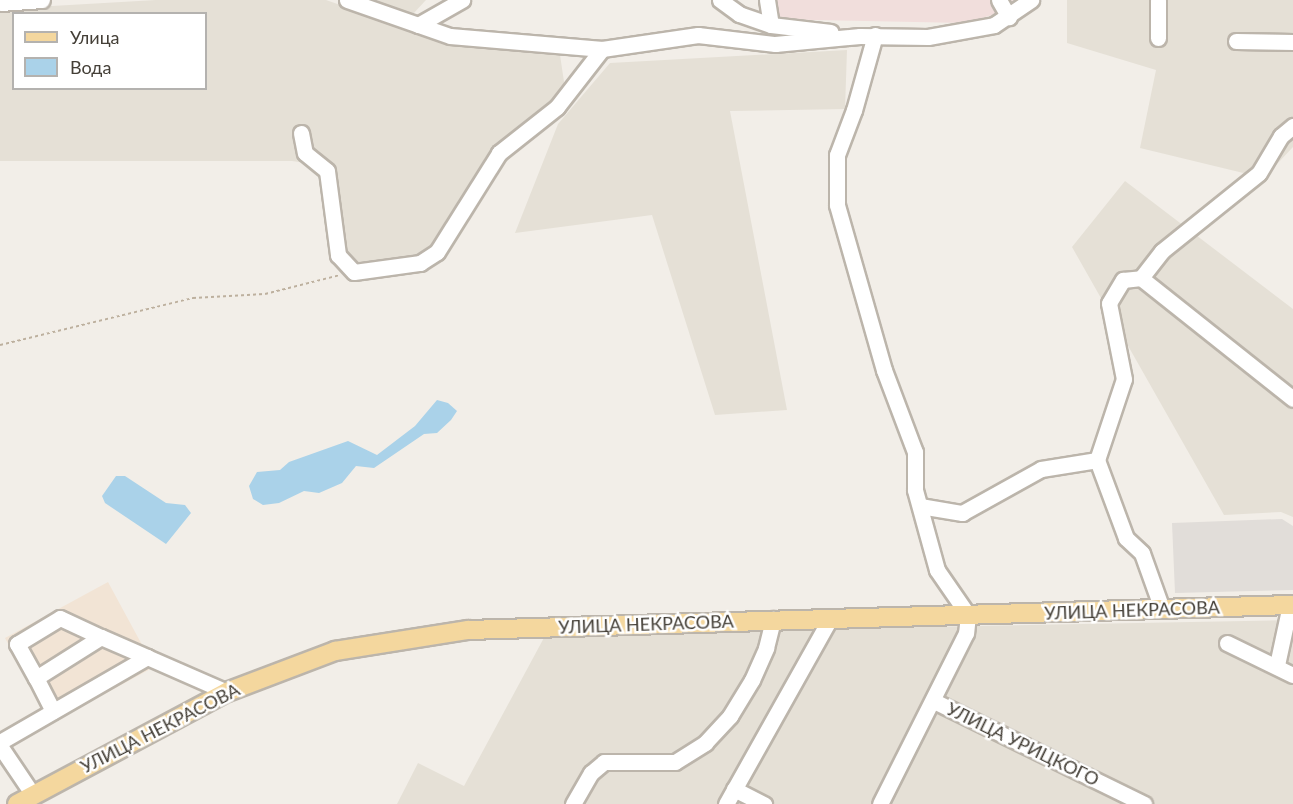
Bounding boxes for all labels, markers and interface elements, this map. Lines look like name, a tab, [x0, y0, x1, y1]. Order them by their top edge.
legend	[12, 12, 207, 90]
text: Улица	[70, 26, 120, 48]
text: Вода	[70, 56, 111, 78]
street label: УЛИЦА НЕКРАСОВА	[1044, 596, 1220, 624]
street label: УЛИЦА НЕКРАСОВА	[558, 610, 734, 638]
street label: УЛИЦА НЕКРАСОВА	[77, 679, 243, 777]
street label: УЛИЦА УРИЦКОГО	[943, 698, 1103, 790]

